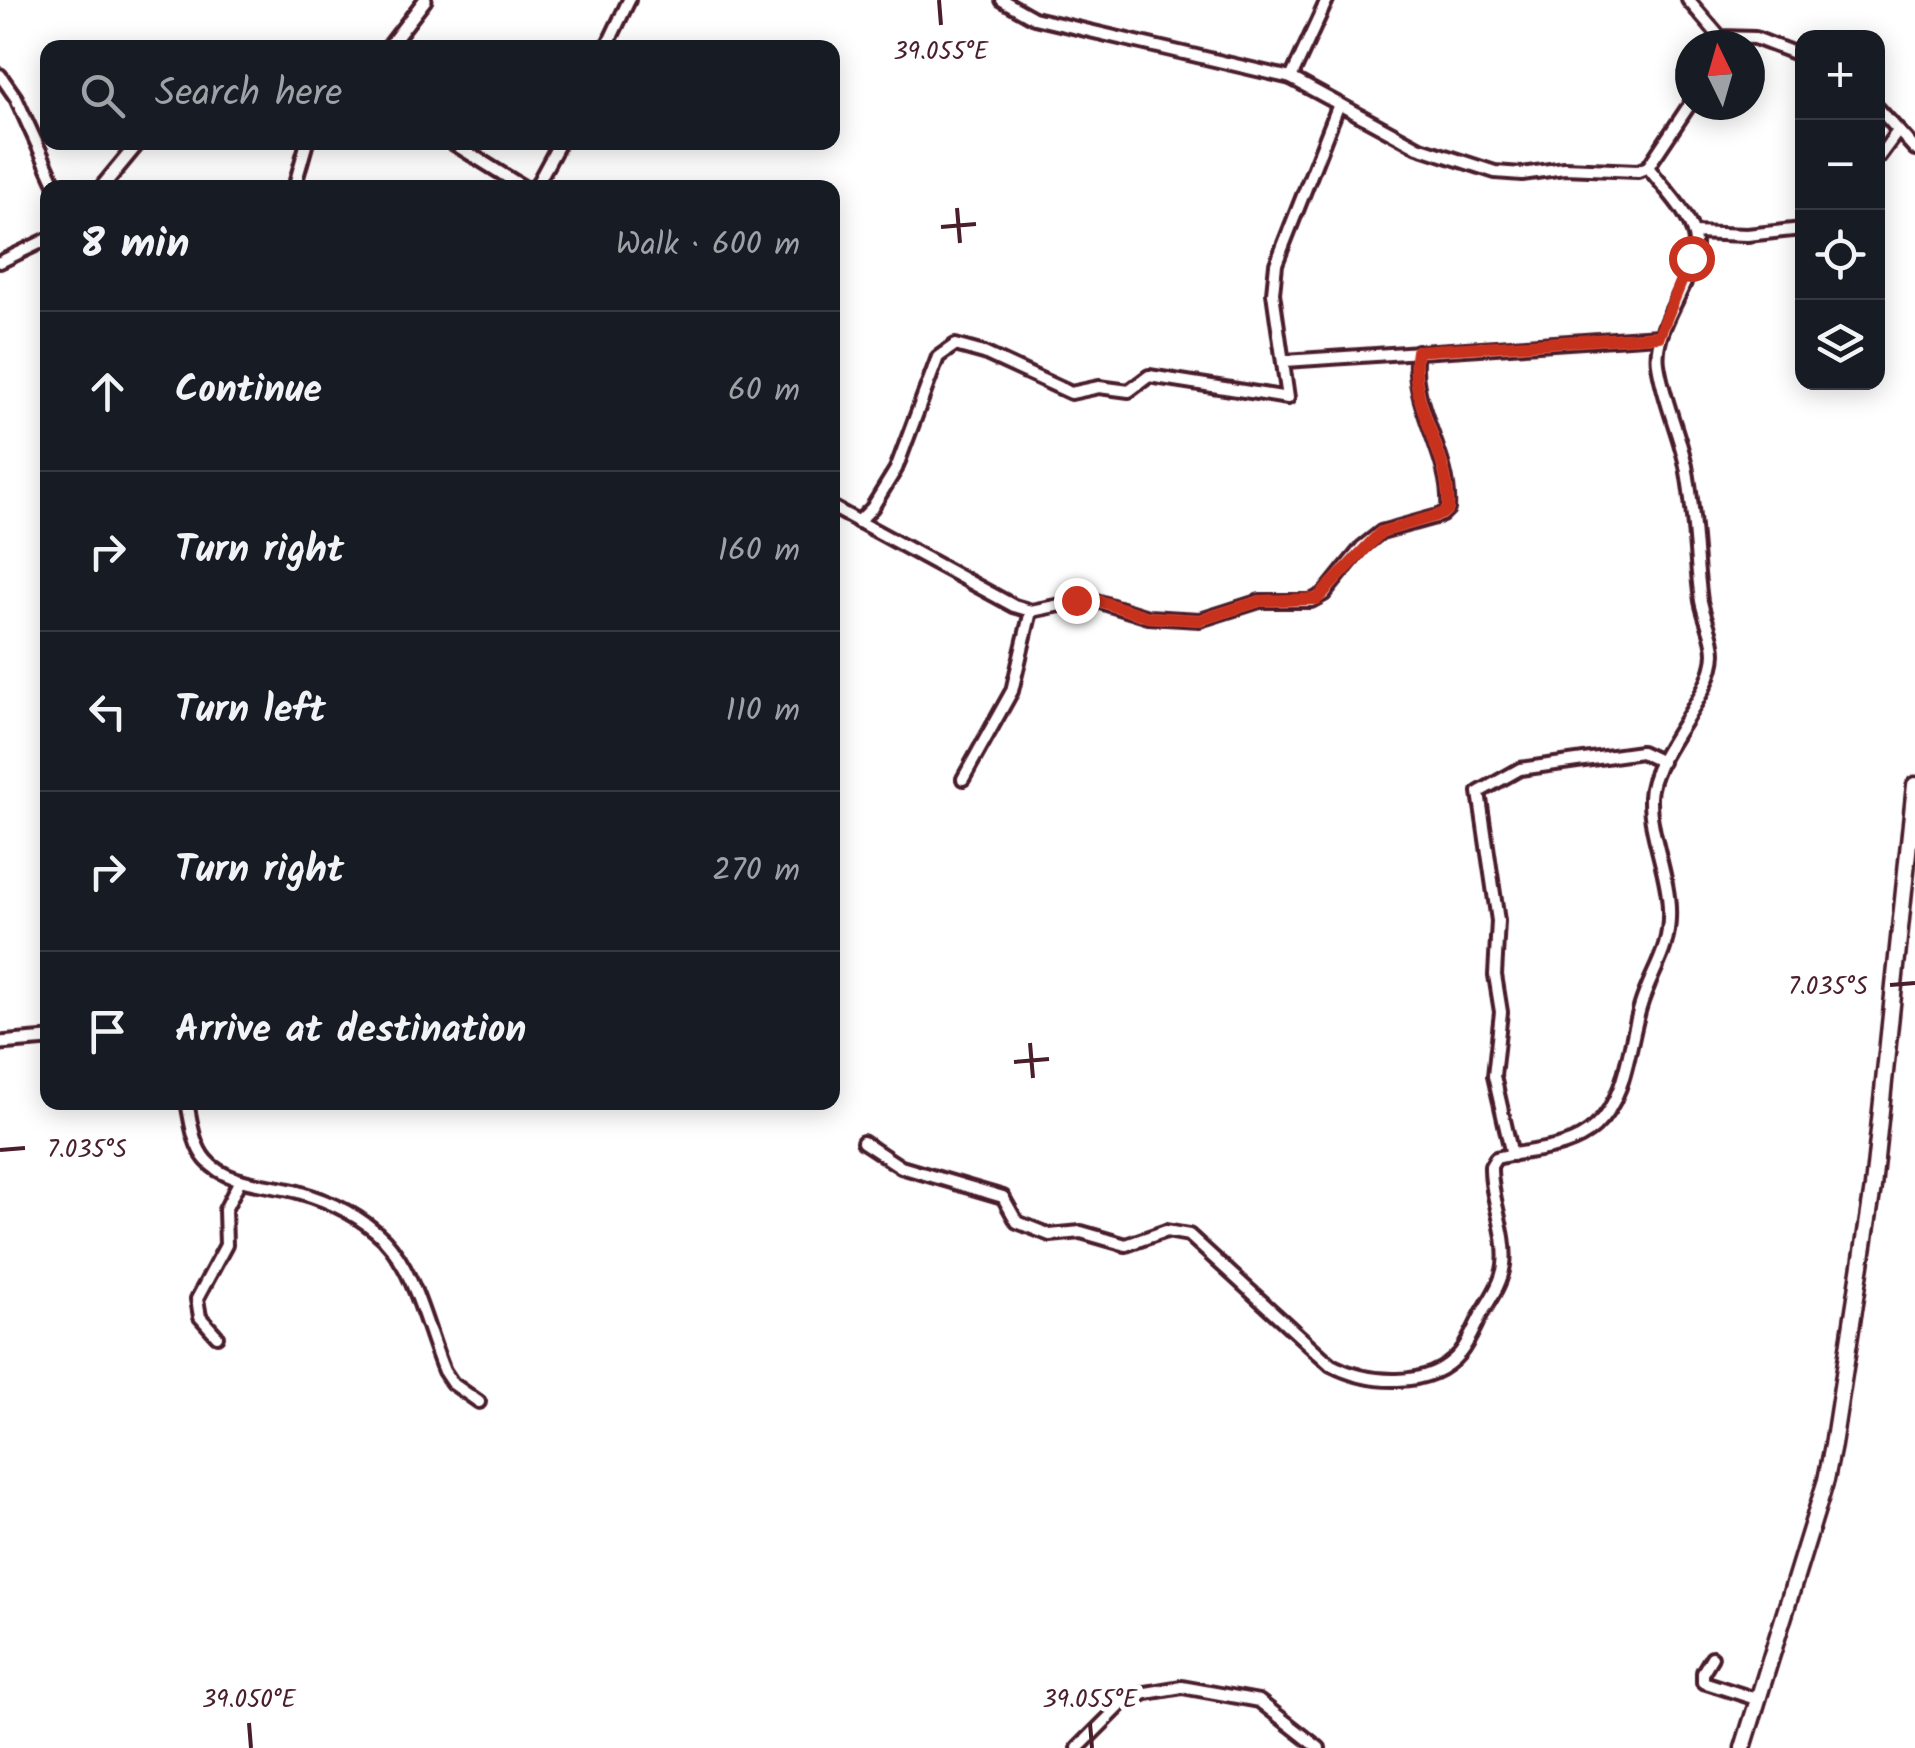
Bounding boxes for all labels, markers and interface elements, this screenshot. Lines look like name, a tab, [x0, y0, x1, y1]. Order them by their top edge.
north arrow	[1675, 30, 1765, 120]
map controls	[1795, 30, 1885, 390]
button: +	[1795, 30, 1885, 120]
text: 39.055°E	[894, 32, 990, 72]
search box	[40, 40, 840, 150]
text: Search here	[155, 65, 342, 125]
icon: search	[75, 68, 130, 123]
button: −	[1795, 120, 1885, 210]
button: locate	[1795, 210, 1885, 300]
text: 8 min	[80, 212, 190, 279]
text: Walk · 600 m	[616, 220, 800, 271]
route start	[1669, 236, 1715, 282]
button: layers	[1795, 300, 1885, 390]
text: Continue	[175, 361, 322, 421]
icon: ahead	[80, 364, 135, 419]
text: 60 m	[728, 366, 800, 417]
text: Turn right	[175, 521, 344, 581]
icon: right	[80, 524, 135, 579]
text: 160 m	[718, 526, 800, 577]
route end	[1054, 578, 1100, 624]
text: Turn left	[175, 681, 326, 741]
icon: left	[80, 684, 135, 739]
text: 110 m	[726, 686, 800, 737]
text: Turn right	[175, 841, 344, 901]
icon: right	[80, 844, 135, 899]
text: 270 m	[712, 846, 800, 897]
text: 7.035°S	[1788, 967, 1868, 1007]
text: Arrive at destination	[175, 1001, 526, 1061]
icon: arrive	[80, 1004, 135, 1059]
text: 7.035°S	[47, 1130, 127, 1170]
text: 39.050°E	[202, 1680, 297, 1720]
text: 39.055°E	[1043, 1680, 1139, 1720]

